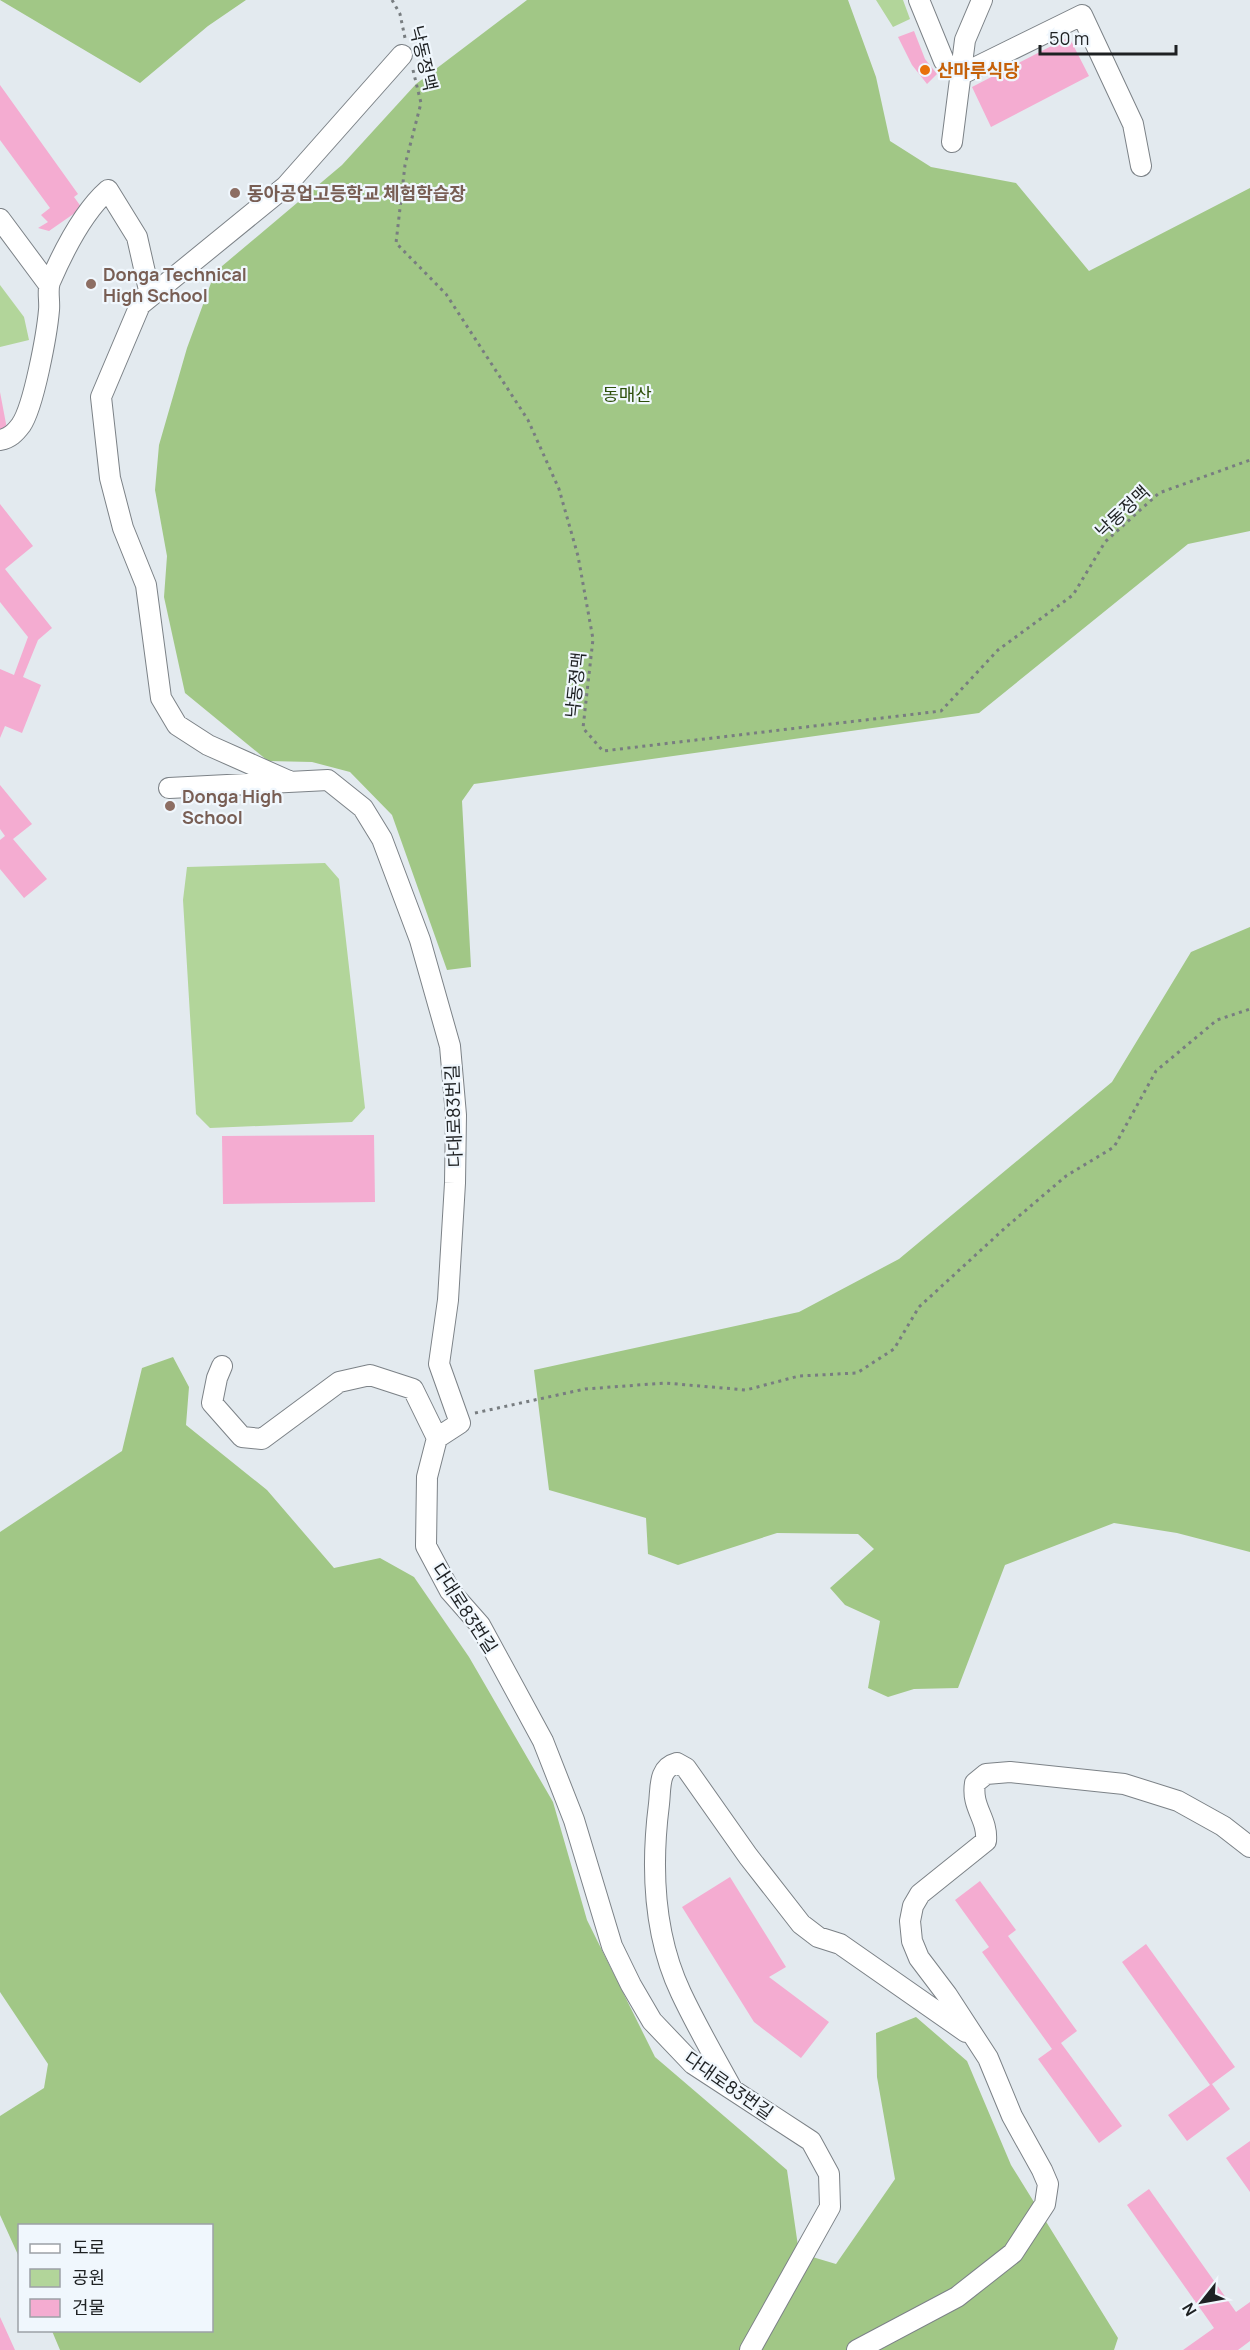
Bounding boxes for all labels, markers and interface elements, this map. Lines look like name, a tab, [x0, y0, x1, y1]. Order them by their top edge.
scale bar	[1040, 18, 1176, 56]
street label: 낙동정맥	[405, 23, 443, 93]
text: 50 m	[1049, 26, 1089, 50]
place label: 산마루식당	[937, 58, 1020, 82]
marker: 산마루식당	[918, 63, 932, 77]
place label: 동아공업고등학교 체험학습장	[247, 181, 466, 205]
marker: 동아공업고등학교 체험학습장	[228, 186, 242, 200]
place label: Donga Technical High School	[103, 262, 247, 307]
marker: Donga Technical High School	[84, 277, 98, 291]
park label: 동매산	[602, 382, 652, 406]
street label: 낙동정맥	[1090, 480, 1154, 542]
street label: 낙동정맥	[560, 651, 590, 719]
place label: Donga High School	[182, 784, 282, 829]
marker: Donga High School	[163, 799, 177, 813]
street label: 다대로83번길	[439, 1064, 467, 1168]
street label: 다대로83번길	[427, 1558, 503, 1658]
street label: 다대로83번길	[680, 2046, 778, 2124]
legend	[18, 2224, 213, 2332]
text: 도로	[72, 2235, 105, 2259]
text: 공원	[72, 2265, 105, 2289]
north arrow	[1172, 2272, 1232, 2332]
text: 건물	[72, 2295, 105, 2319]
text: N	[1177, 2299, 1202, 2320]

